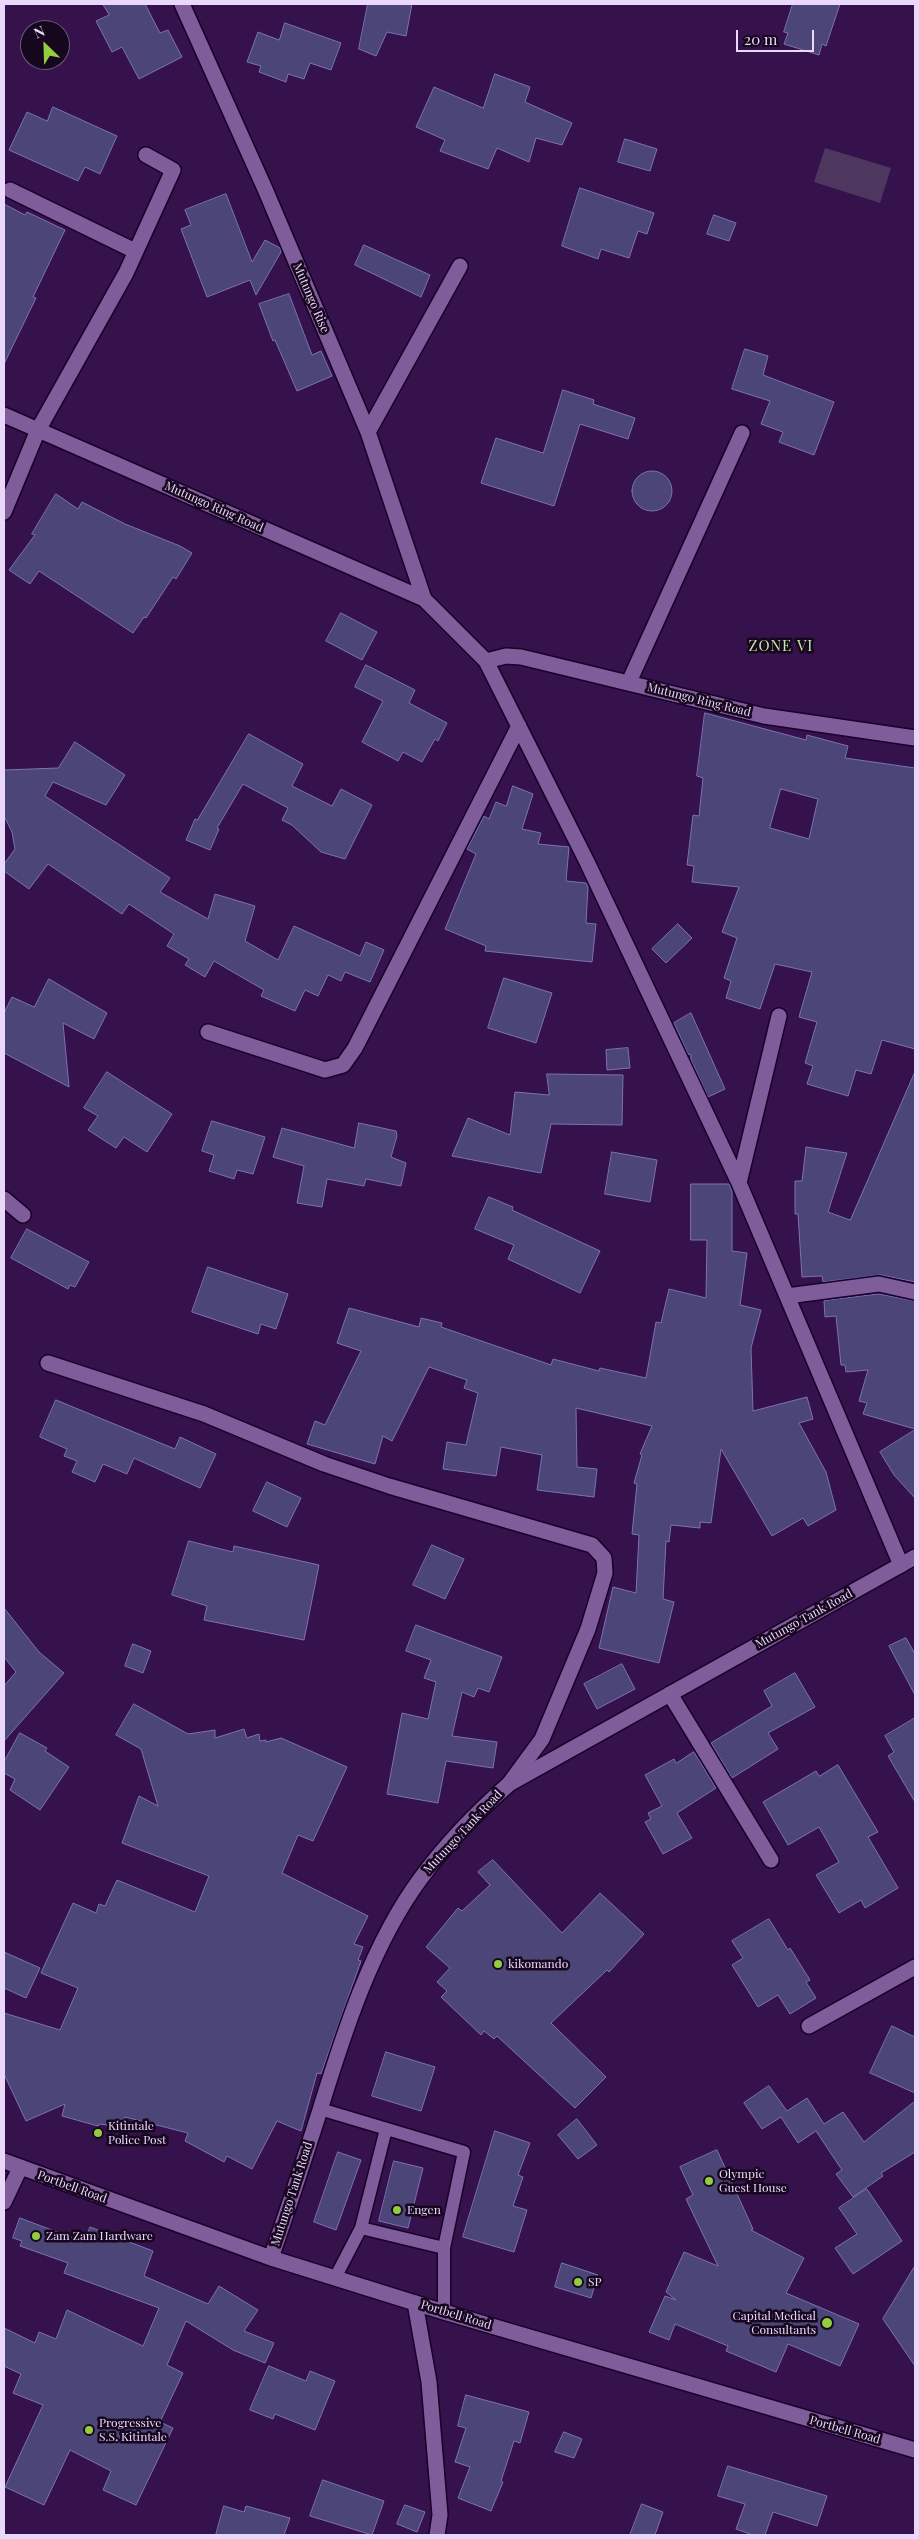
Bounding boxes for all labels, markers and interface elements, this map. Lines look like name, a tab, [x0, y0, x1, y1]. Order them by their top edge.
north arrow	[20, 20, 70, 70]
scale bar	[739, 20, 816, 52]
text: N	[31, 21, 48, 42]
text: 20 m	[744, 29, 777, 49]
street label: Mutungo Rise	[290, 261, 332, 335]
street label: Mutungo Ring Road	[163, 479, 265, 535]
district label: ZONE VI	[748, 637, 814, 655]
street label: Mutungo Ring Road	[646, 680, 752, 720]
street label: Mutungo Tank Road	[753, 1586, 855, 1652]
street label: Mutungo Tank Road	[421, 1787, 505, 1877]
place label: kikomando	[508, 1957, 568, 1971]
marker: kikomando	[492, 1958, 504, 1970]
place label: Kitintale Police Post	[108, 2119, 166, 2147]
marker: Kitintale Police Post	[92, 2127, 104, 2139]
street label: Mutungo Tank Road	[268, 2140, 316, 2248]
place label: Olympic Guest House	[719, 2167, 787, 2195]
street label: Portbell Road	[35, 2168, 109, 2206]
marker: Olympic Guest House	[703, 2175, 715, 2187]
place label: Engen	[407, 2203, 441, 2217]
marker: Engen	[391, 2204, 403, 2216]
place label: Zam Zam Hardware	[46, 2229, 153, 2243]
marker: Zam Zam Hardware	[30, 2230, 42, 2242]
place label: SP	[588, 2275, 601, 2289]
marker: SP	[572, 2276, 584, 2288]
street label: Portbell Road	[419, 2297, 493, 2333]
place label: Capital Medical Consultants	[733, 2309, 816, 2337]
marker: Capital Medical Consultants	[820, 2316, 834, 2330]
street label: Portbell Road	[808, 2413, 882, 2447]
place label: Progressive S.S. Kitintale	[99, 2416, 167, 2444]
marker: Progressive S.S. Kitintale	[83, 2424, 95, 2436]

